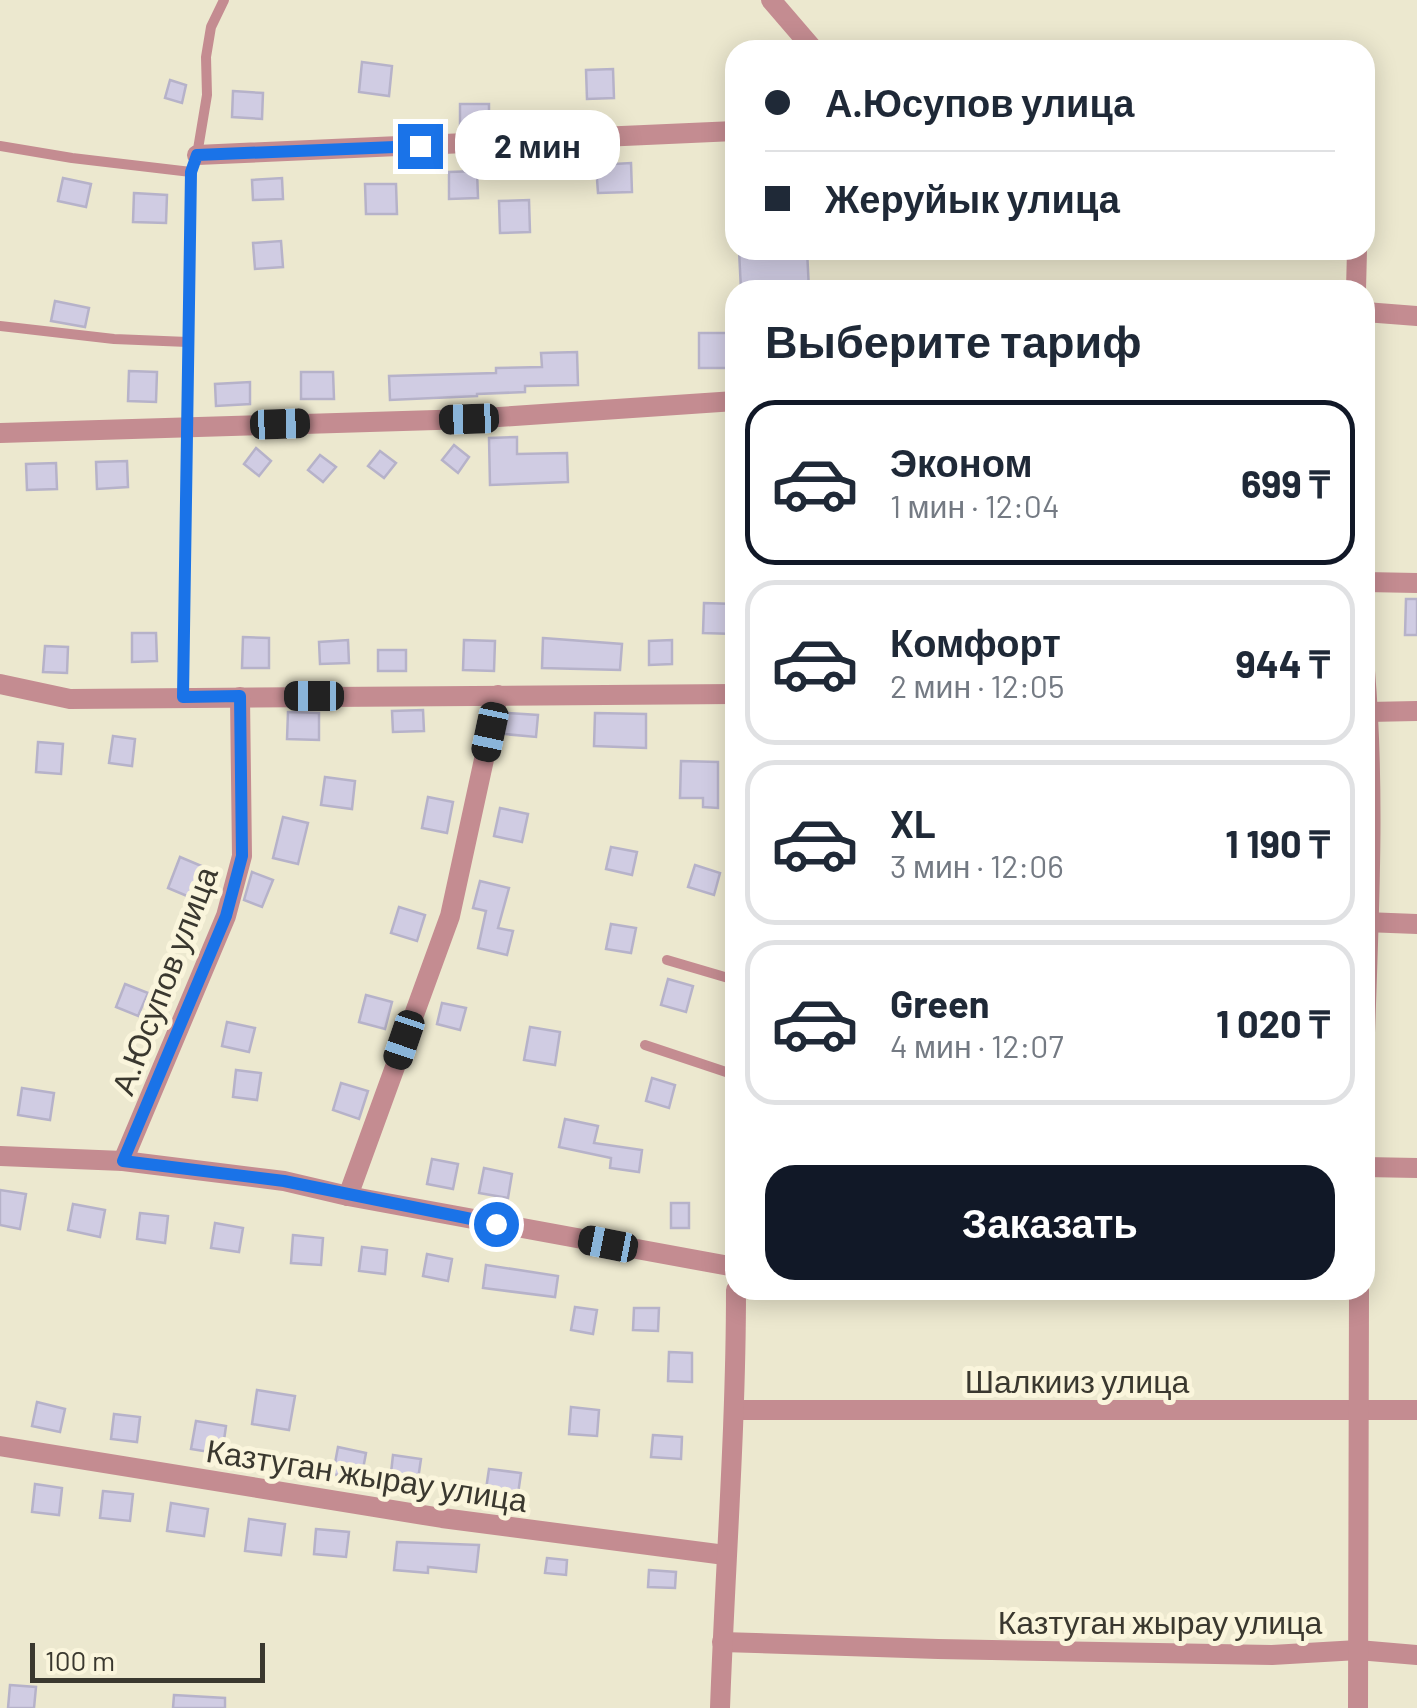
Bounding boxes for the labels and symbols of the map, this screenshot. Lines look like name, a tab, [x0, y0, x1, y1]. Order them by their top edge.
callout: 2 мин	[455, 111, 620, 181]
route end	[398, 124, 443, 169]
car	[438, 403, 500, 435]
car	[249, 408, 311, 440]
car	[284, 681, 344, 711]
car	[469, 700, 511, 764]
street label: А.Юсупов улица	[102, 860, 225, 1100]
car	[380, 1007, 428, 1073]
route start	[474, 1202, 519, 1247]
car	[576, 1224, 640, 1264]
street label: Шалкииз улица	[965, 1361, 1189, 1400]
street label: Казтуган жырау улица	[204, 1430, 530, 1519]
street label: Казтуган жырау улица	[998, 1602, 1323, 1641]
scale bar	[30, 1638, 265, 1682]

